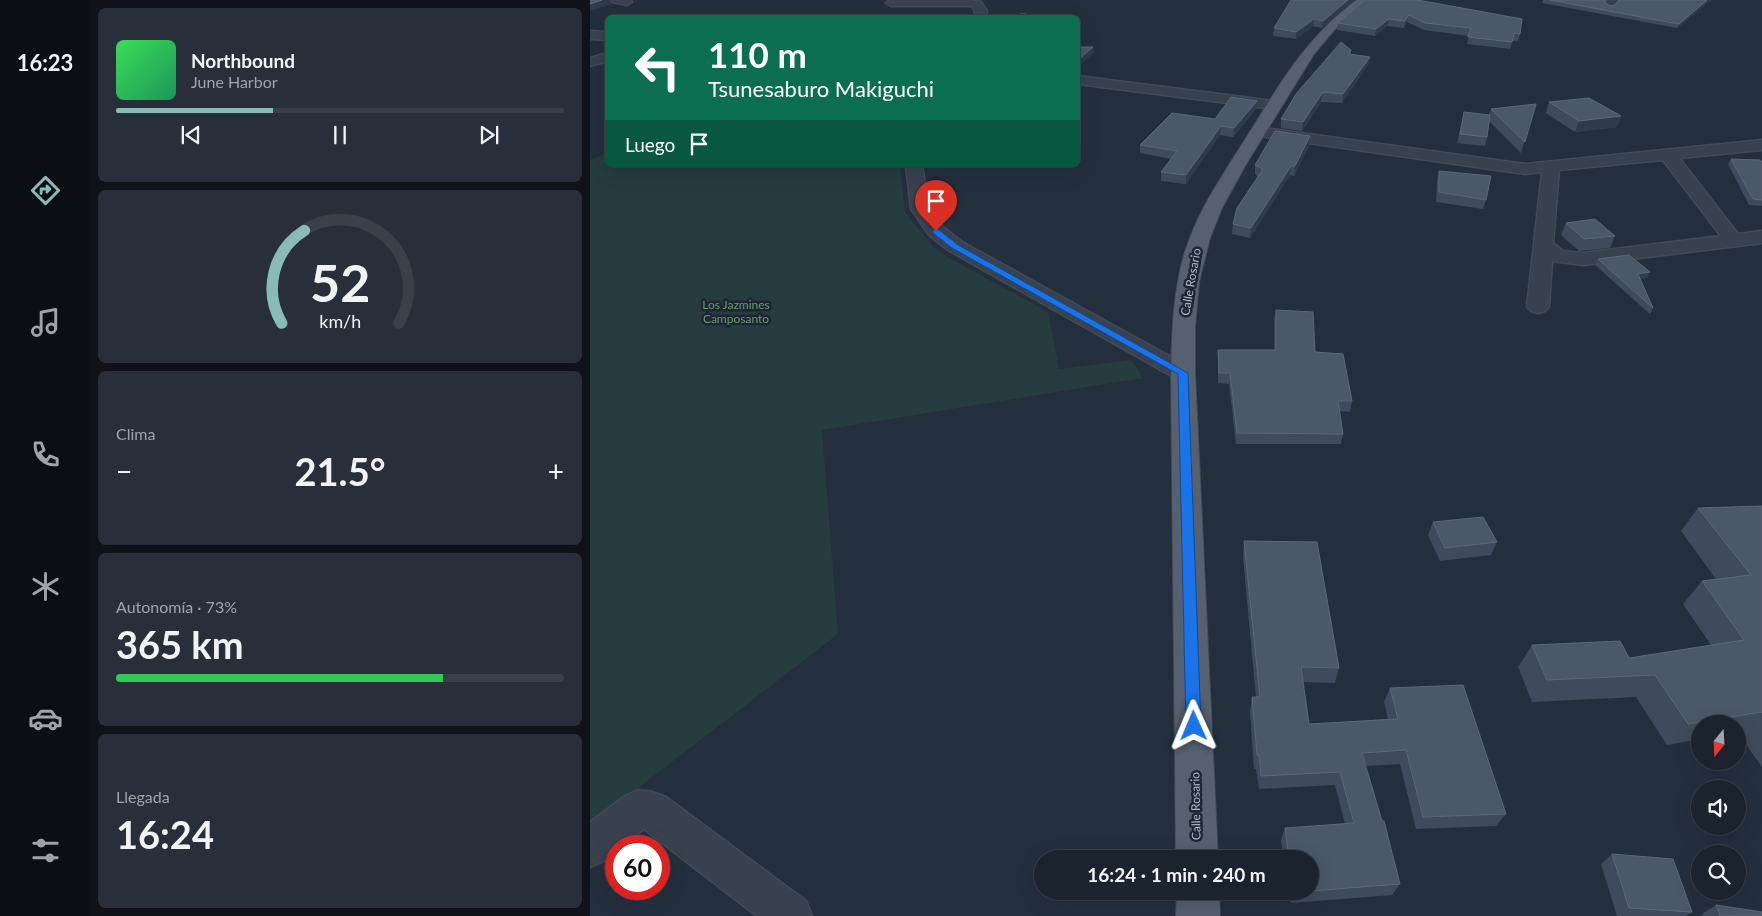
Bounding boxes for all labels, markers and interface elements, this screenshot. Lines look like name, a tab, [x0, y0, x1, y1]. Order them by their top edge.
text: 110 m	[708, 33, 807, 75]
icon: left	[625, 35, 690, 100]
text: 16:23	[17, 49, 73, 76]
text: Northbound	[191, 49, 295, 72]
text: June Harbor	[191, 72, 278, 91]
text: Tsunesaburo Makiguchi	[708, 75, 934, 102]
icon: previous	[177, 121, 205, 149]
icon: pause	[326, 121, 354, 149]
icon: next	[475, 121, 503, 149]
icon: arrive	[685, 130, 713, 158]
text: Luego	[625, 133, 675, 156]
icon: directions	[28, 173, 63, 208]
pin	[915, 180, 957, 231]
icon: arrive	[922, 187, 950, 215]
street label: Calle Rosario	[1177, 247, 1204, 317]
text: 52	[310, 251, 370, 313]
park label: Los Jazmines Camposanto	[702, 297, 770, 326]
icon: music	[28, 305, 63, 340]
text: km/h	[319, 310, 361, 332]
text: Clima	[116, 424, 155, 443]
icon: phone	[28, 437, 63, 472]
text: 21.5°	[295, 448, 385, 494]
text: −	[116, 454, 132, 488]
text: +	[548, 454, 564, 488]
icon: climate	[28, 569, 63, 604]
text: Autonomía · 73%	[116, 597, 237, 616]
text: 365 km	[116, 621, 244, 667]
position arrow	[1167, 699, 1219, 751]
icon: car	[28, 701, 63, 736]
north arrow	[1691, 715, 1746, 770]
map controls	[1691, 715, 1746, 900]
street label: Calle Rosario	[1187, 772, 1204, 840]
button: sound	[1691, 780, 1746, 835]
text: Llegada	[116, 787, 170, 806]
text: 16:24	[116, 811, 214, 857]
icon: filters	[28, 833, 63, 868]
speed limit sign: 60	[605, 835, 670, 900]
button: search	[1691, 845, 1746, 900]
text: 16:24 · 1 min · 240 m	[1087, 863, 1266, 886]

